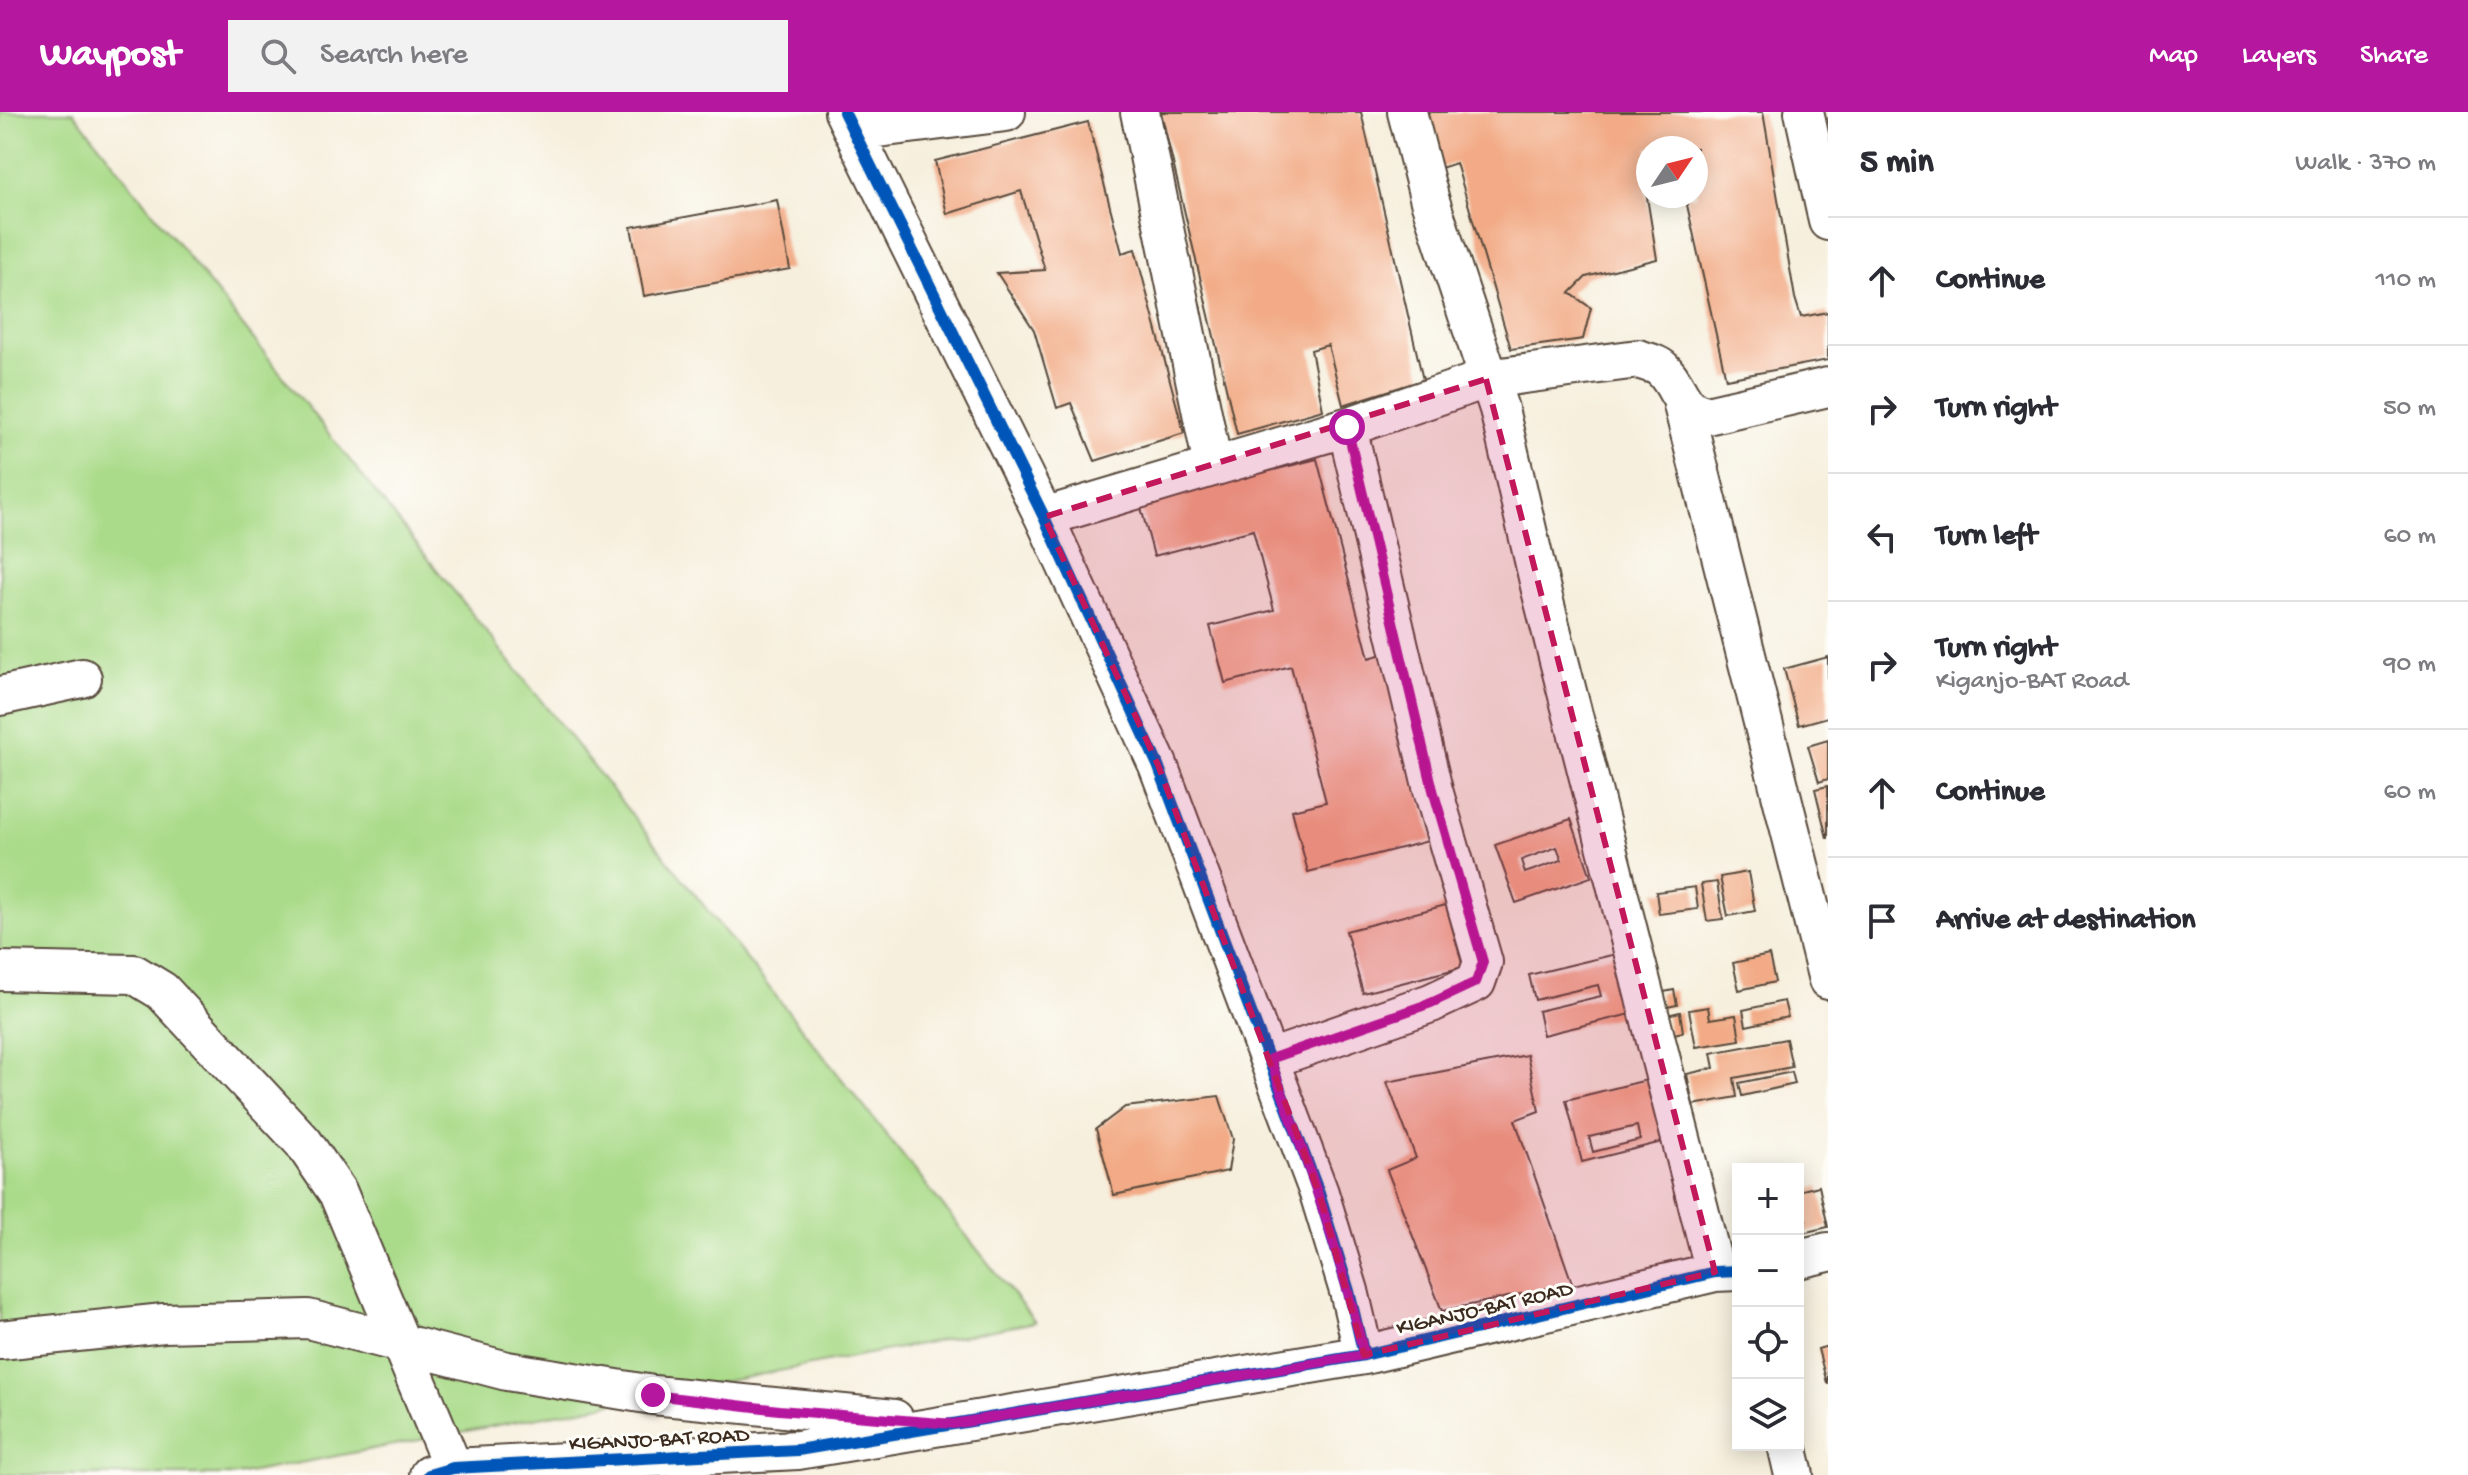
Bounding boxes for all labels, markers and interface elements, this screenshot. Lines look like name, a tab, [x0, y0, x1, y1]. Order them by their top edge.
search box	[228, 20, 788, 92]
text: Waypost	[40, 34, 180, 78]
icon: search	[256, 34, 300, 78]
text: Search here	[320, 39, 468, 74]
text: Map	[2149, 40, 2198, 73]
text: Layers	[2242, 40, 2316, 73]
text: Share	[2360, 40, 2428, 73]
north arrow	[1636, 136, 1708, 208]
text: 5 min	[1860, 144, 1934, 184]
text: Walk · 370 m	[2295, 149, 2436, 180]
icon: ahead	[1860, 259, 1904, 303]
text: Continue	[1936, 264, 2045, 299]
text: 110 m	[2376, 266, 2436, 297]
icon: right	[1860, 387, 1904, 431]
text: Turn right	[1936, 392, 2056, 427]
text: 50 m	[2383, 394, 2436, 425]
route start	[1329, 409, 1365, 445]
icon: left	[1860, 515, 1904, 559]
text: Turn left	[1936, 520, 2037, 555]
text: 60 m	[2383, 522, 2436, 553]
text: Turn right	[1936, 632, 2056, 667]
icon: right	[1860, 643, 1904, 687]
text: 90 m	[2384, 650, 2436, 681]
text: Kiganjo-BAT Road	[1936, 667, 2128, 698]
icon: ahead	[1860, 771, 1904, 815]
text: Continue	[1936, 776, 2045, 811]
text: 60 m	[2383, 778, 2436, 809]
icon: arrive	[1860, 899, 1904, 943]
text: Arrive at destination	[1936, 904, 2196, 939]
map controls	[1732, 1163, 1804, 1451]
button: +	[1732, 1163, 1804, 1235]
button: −	[1732, 1235, 1804, 1307]
street label: KIGANJO-BAT ROAD	[1394, 1277, 1576, 1343]
button: locate	[1732, 1307, 1804, 1379]
route end	[635, 1377, 671, 1413]
button: layers	[1732, 1379, 1804, 1451]
street label: KIGANJO-BAT ROAD	[568, 1423, 751, 1459]

